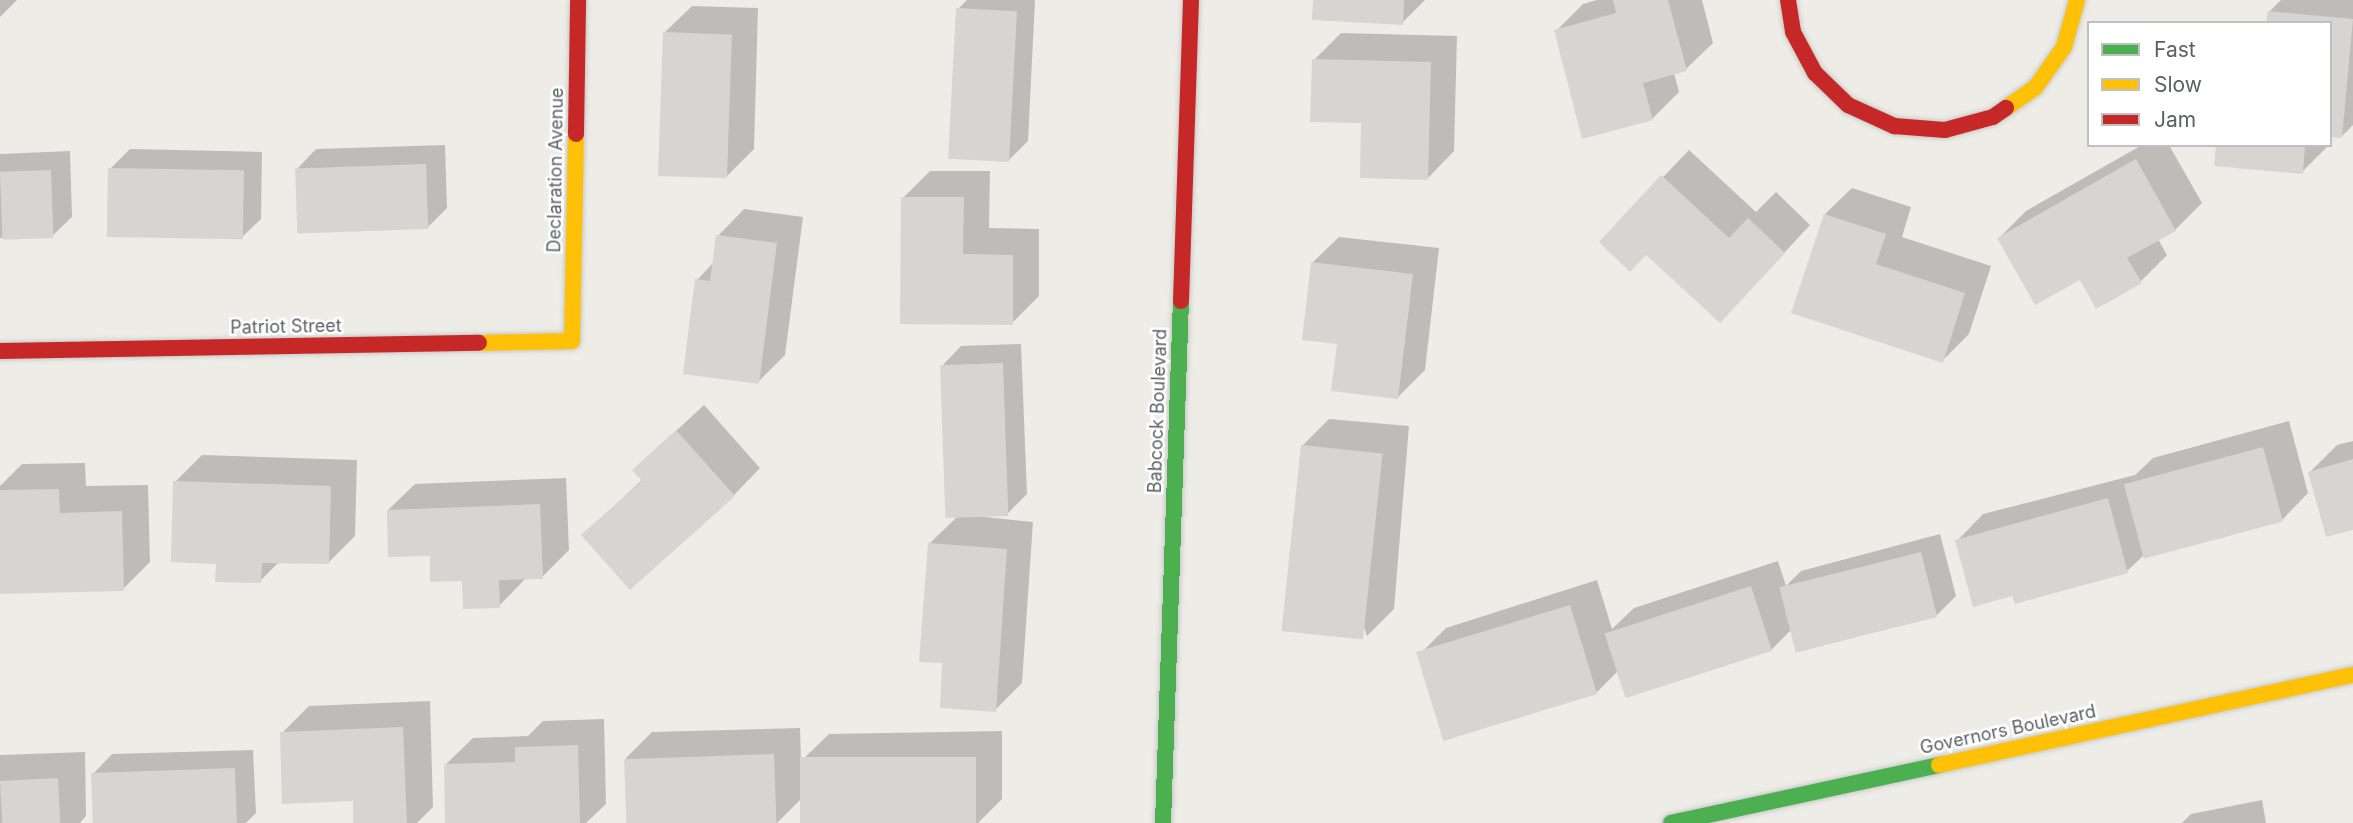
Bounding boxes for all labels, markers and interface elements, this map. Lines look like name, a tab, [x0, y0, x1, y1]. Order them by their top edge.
legend	[2087, 21, 2332, 147]
text: Fast	[2154, 37, 2196, 62]
text: Slow	[2154, 72, 2202, 97]
street label: Declaration Avenue	[544, 87, 568, 253]
text: Jam	[2154, 107, 2196, 132]
street label: Patriot Street	[230, 315, 342, 339]
street label: Babcock Boulevard	[1144, 328, 1172, 494]
street label: Governors Boulevard	[1918, 701, 2098, 759]

